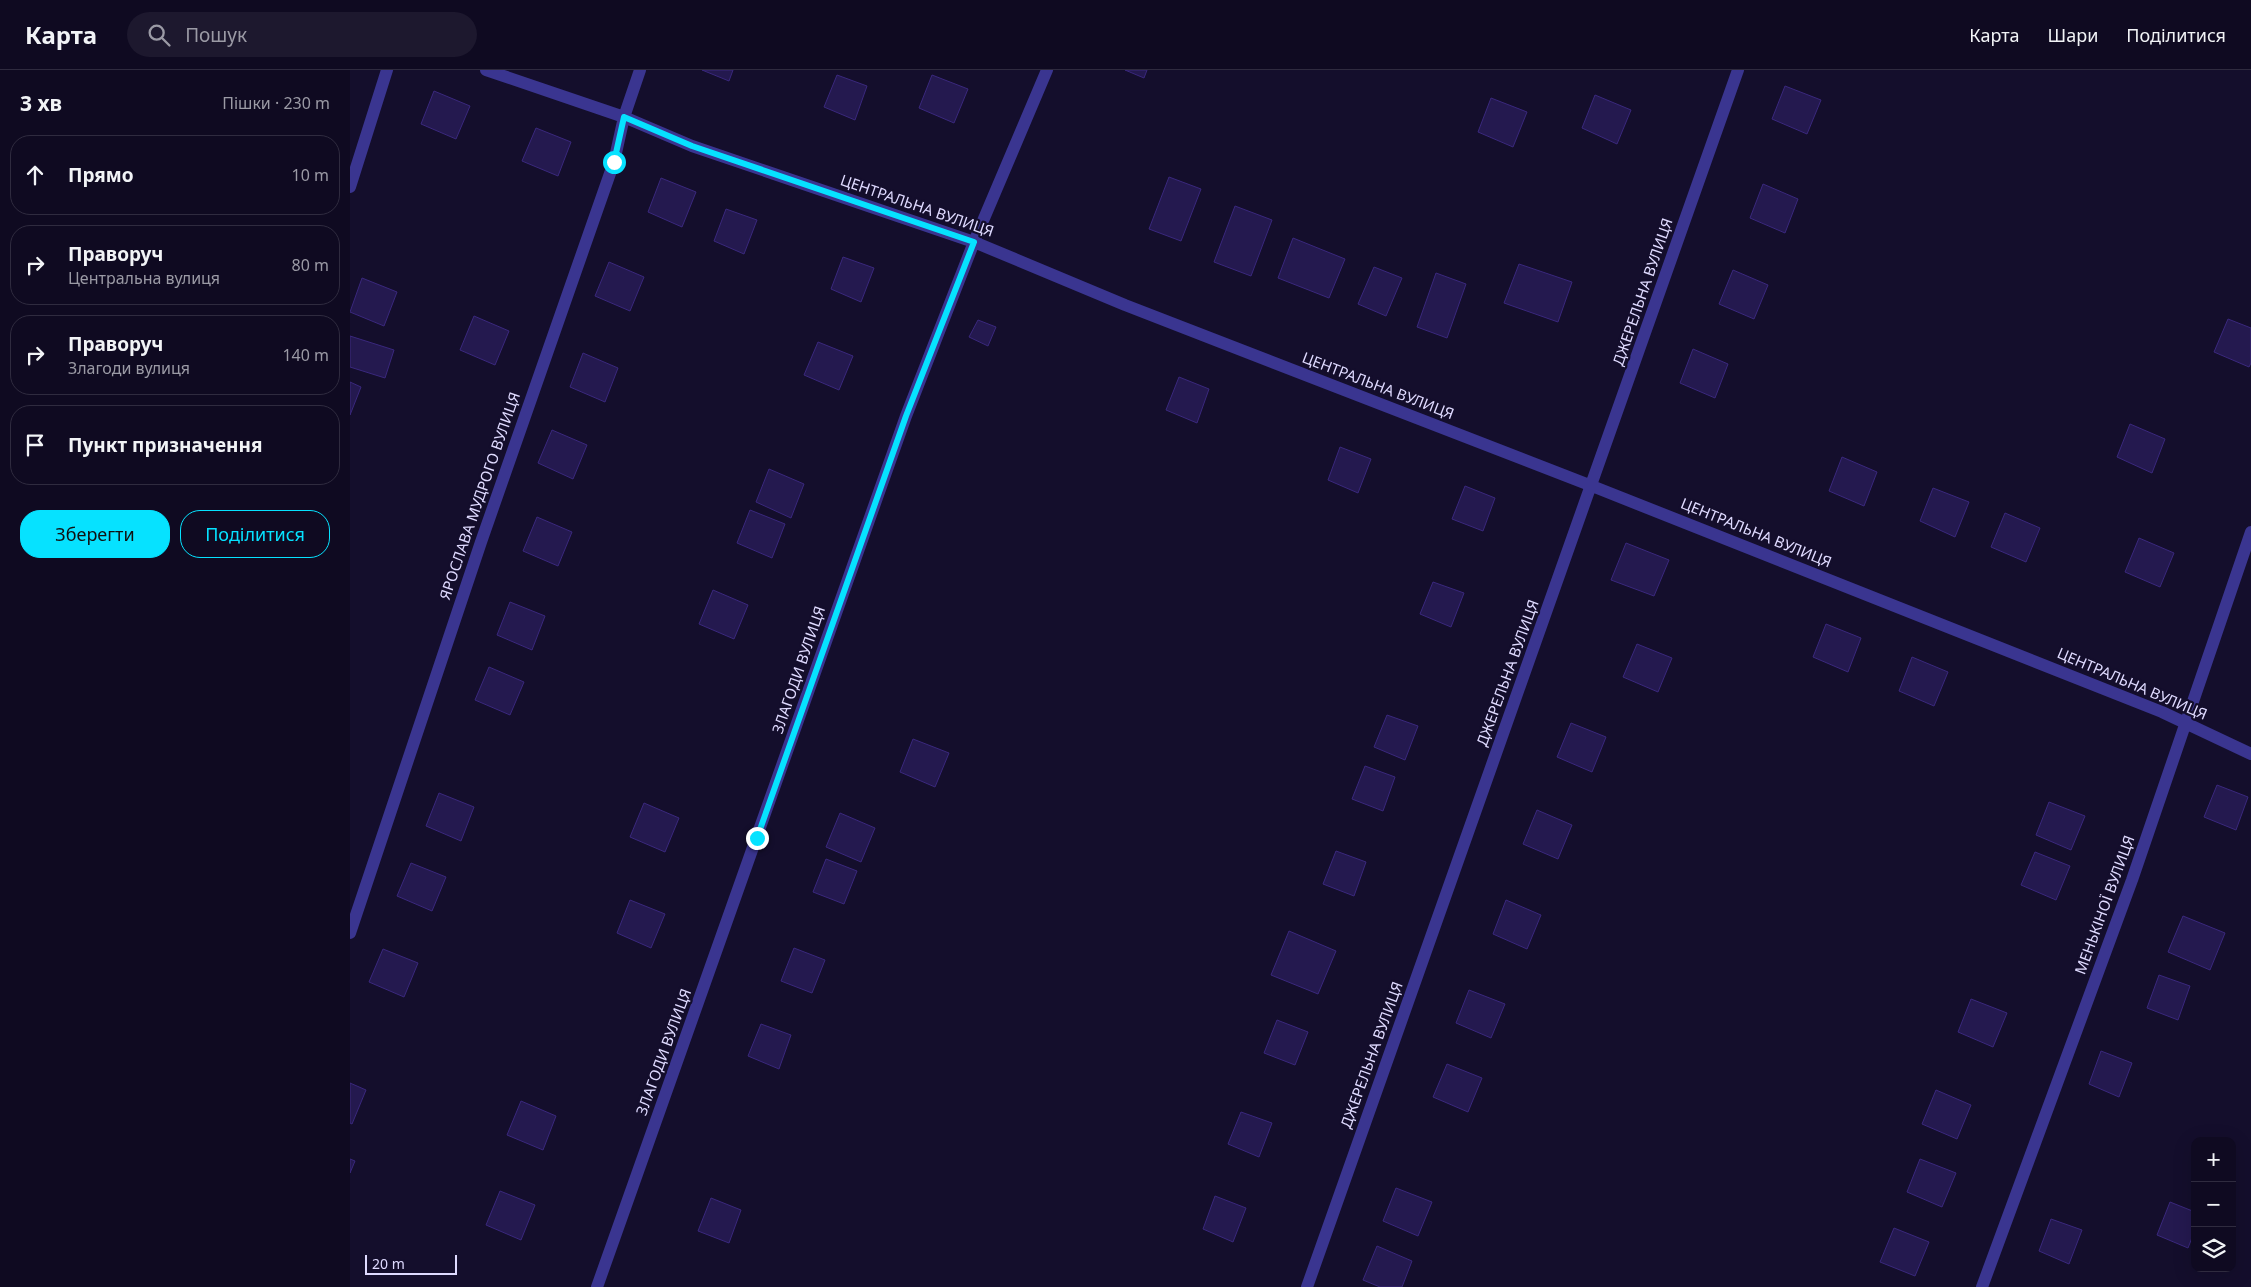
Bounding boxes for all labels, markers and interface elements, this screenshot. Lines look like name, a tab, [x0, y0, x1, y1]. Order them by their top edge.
search box	[127, 12, 477, 57]
text: Карта	[25, 18, 97, 51]
icon: search	[145, 21, 173, 49]
text: Пошук	[185, 22, 247, 48]
text: Карта	[1969, 23, 2020, 47]
text: Шари	[2048, 23, 2098, 47]
text: Поділитися	[2126, 23, 2226, 47]
text: 3 хв	[20, 89, 62, 117]
text: Пішки · 230 m	[222, 92, 330, 114]
route start	[603, 151, 626, 174]
icon: ahead	[21, 161, 49, 189]
text: Прямо	[68, 162, 134, 188]
text: 10 m	[292, 164, 329, 186]
street label: ЦЕНТРАЛЬНА ВУЛИЦЯ	[838, 169, 997, 241]
street label: ДЖЕРЕЛЬНА ВУЛИЦЯ	[1607, 215, 1677, 368]
text: Праворуч	[68, 241, 163, 267]
icon: right	[21, 251, 49, 279]
text: 80 m	[292, 254, 329, 276]
text: Центральна вулиця	[68, 267, 220, 289]
text: Праворуч	[68, 331, 163, 357]
icon: right	[21, 341, 49, 369]
text: 140 m	[282, 344, 329, 366]
street label: ЦЕНТРАЛЬНА ВУЛИЦЯ	[1300, 347, 1457, 423]
text: Злагоди вулиця	[68, 357, 190, 379]
street label: ЯРОСЛАВА МУДРОГО ВУЛИЦЯ	[434, 389, 524, 602]
icon: arrive	[21, 431, 49, 459]
text: Пункт призначення	[68, 432, 262, 458]
street label: ЦЕНТРАЛЬНА ВУЛИЦЯ	[1678, 493, 1835, 572]
button: Зберегти	[20, 510, 170, 558]
button: Поділитися	[180, 510, 330, 558]
street label: ДЖЕРЕЛЬНА ВУЛИЦЯ	[1471, 597, 1543, 749]
street label: ЗЛАГОДИ ВУЛИЦЯ	[767, 603, 829, 736]
street label: ЦЕНТРАЛЬНА ВУЛИЦЯ	[2054, 642, 2210, 724]
route end	[746, 827, 769, 850]
street label: МЕНЬКІНОЇ ВУЛИЦЯ	[2070, 832, 2139, 977]
street label: ДЖЕРЕЛЬНА ВУЛИЦЯ	[1335, 979, 1407, 1131]
street label: ЗЛАГОДИ ВУЛИЦЯ	[631, 985, 695, 1118]
map controls	[2191, 1137, 2236, 1272]
button: +	[2191, 1137, 2236, 1182]
button: −	[2191, 1182, 2236, 1227]
button: layers	[2191, 1227, 2236, 1272]
scale bar	[365, 1252, 458, 1275]
text: 20 m	[372, 1254, 405, 1273]

